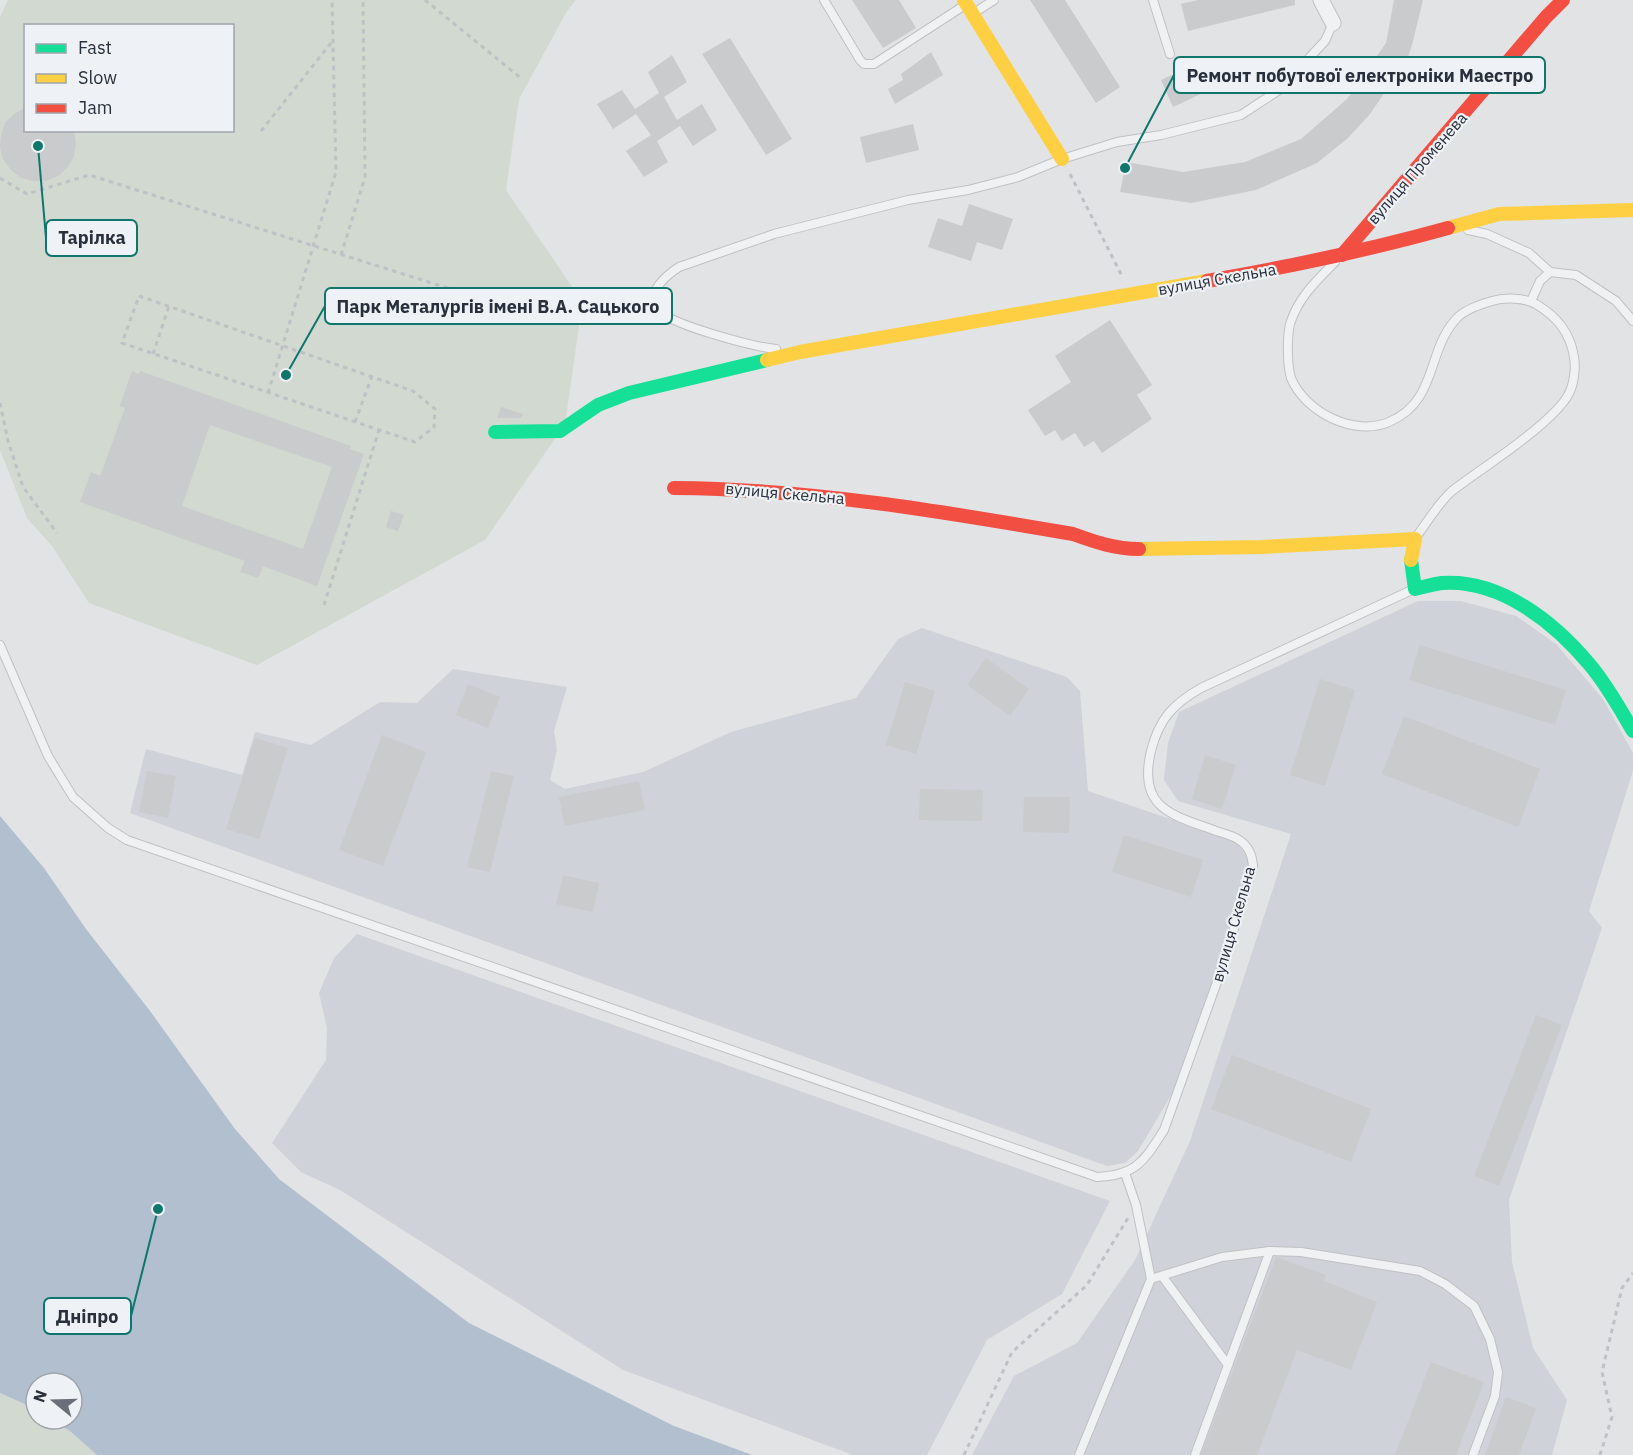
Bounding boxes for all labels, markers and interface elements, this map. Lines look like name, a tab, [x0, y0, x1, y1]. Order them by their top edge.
legend	[24, 24, 234, 132]
text: Fast	[78, 36, 112, 59]
callout: Ремонт побутової електроніки Маестро	[1174, 57, 1545, 93]
text: Ремонт побутової електроніки Маестро	[1187, 64, 1533, 87]
text: Slow	[78, 66, 117, 89]
text: Jam	[78, 96, 113, 119]
street label: вулиця Променева	[1363, 108, 1471, 228]
callout: Тарілка	[46, 220, 137, 256]
text: Тарілка	[58, 226, 126, 249]
street label: вулиця Скельна	[1156, 259, 1278, 299]
callout: Парк Металургів імені В.А. Сацького	[325, 288, 672, 324]
text: Парк Металургів імені В.А. Сацького	[337, 295, 659, 318]
street label: вулиця Скельна	[725, 478, 846, 508]
street label: вулиця Скельна	[1207, 863, 1259, 984]
callout: Дніпро	[44, 1298, 131, 1334]
text: Дніпро	[56, 1305, 118, 1328]
north arrow	[24, 1371, 84, 1431]
text: N	[28, 1387, 51, 1405]

